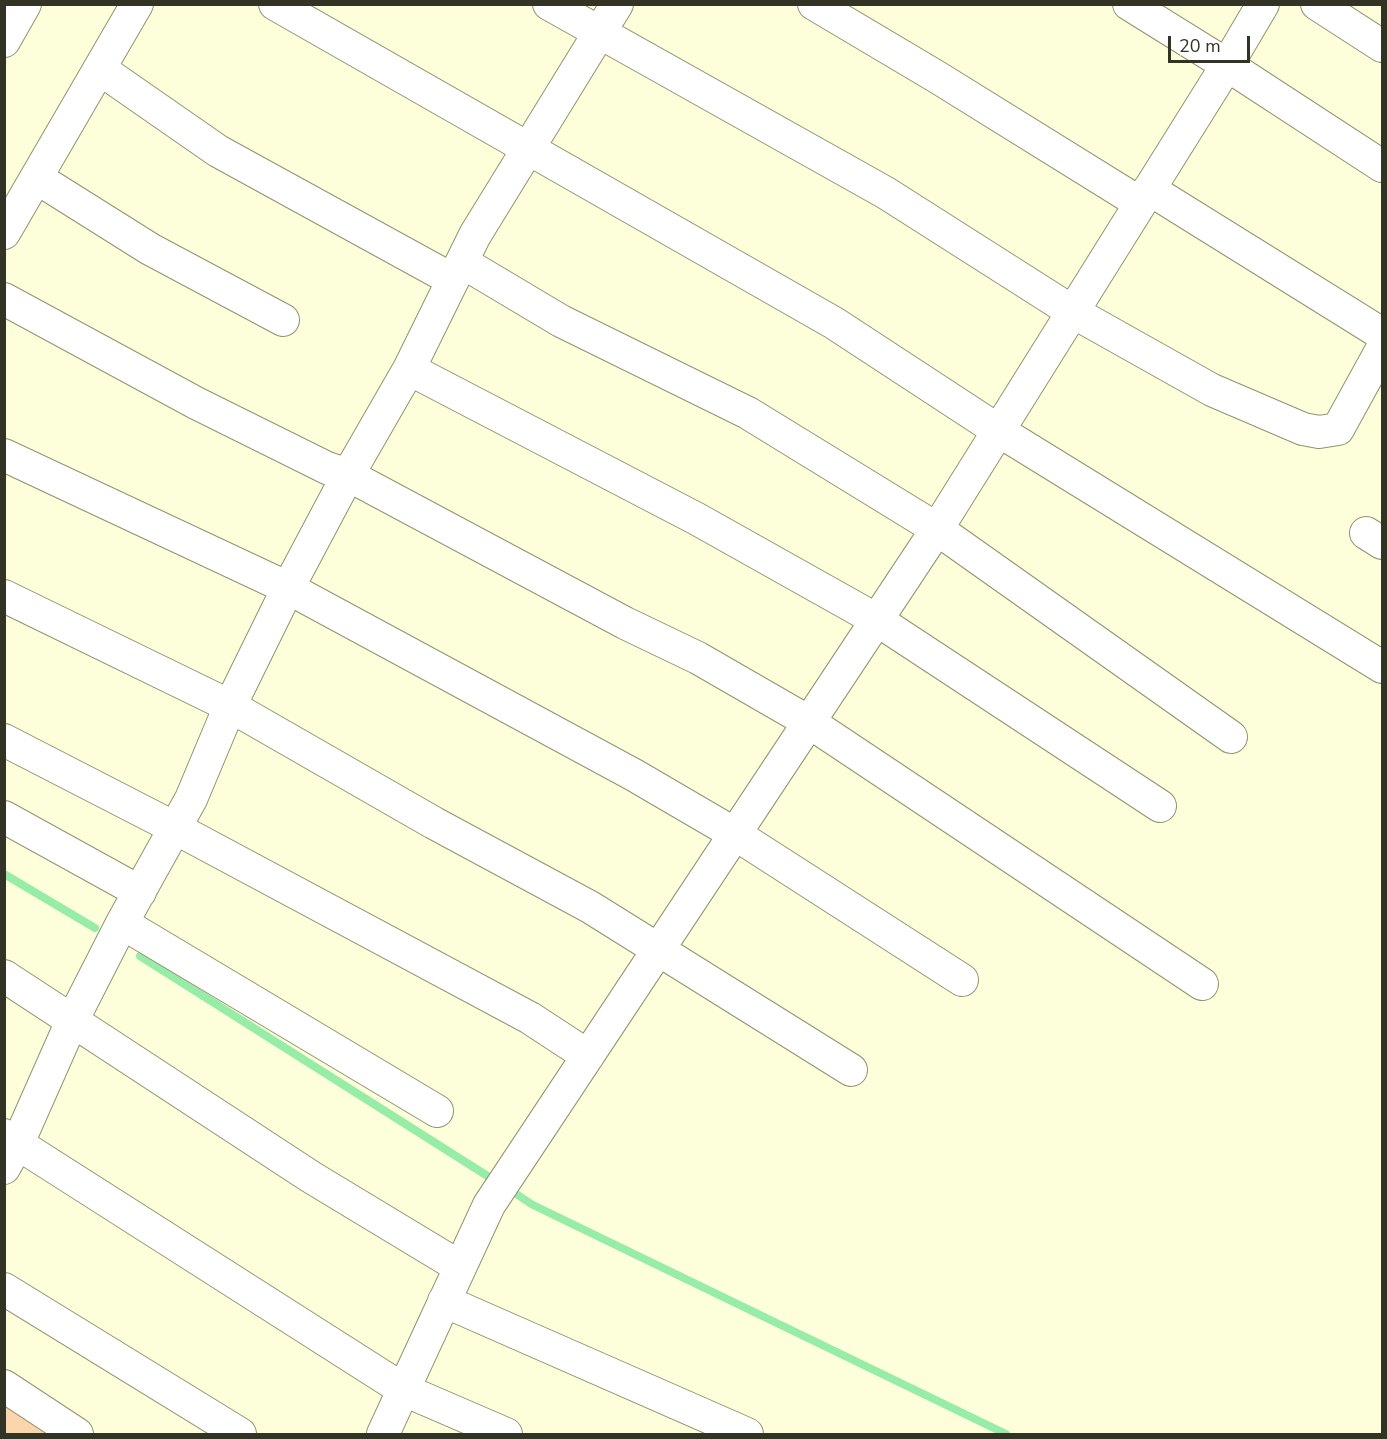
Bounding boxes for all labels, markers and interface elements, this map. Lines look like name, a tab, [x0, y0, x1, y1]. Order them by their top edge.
scale bar	[1171, 24, 1254, 62]
text: 20 m	[1179, 34, 1221, 58]

